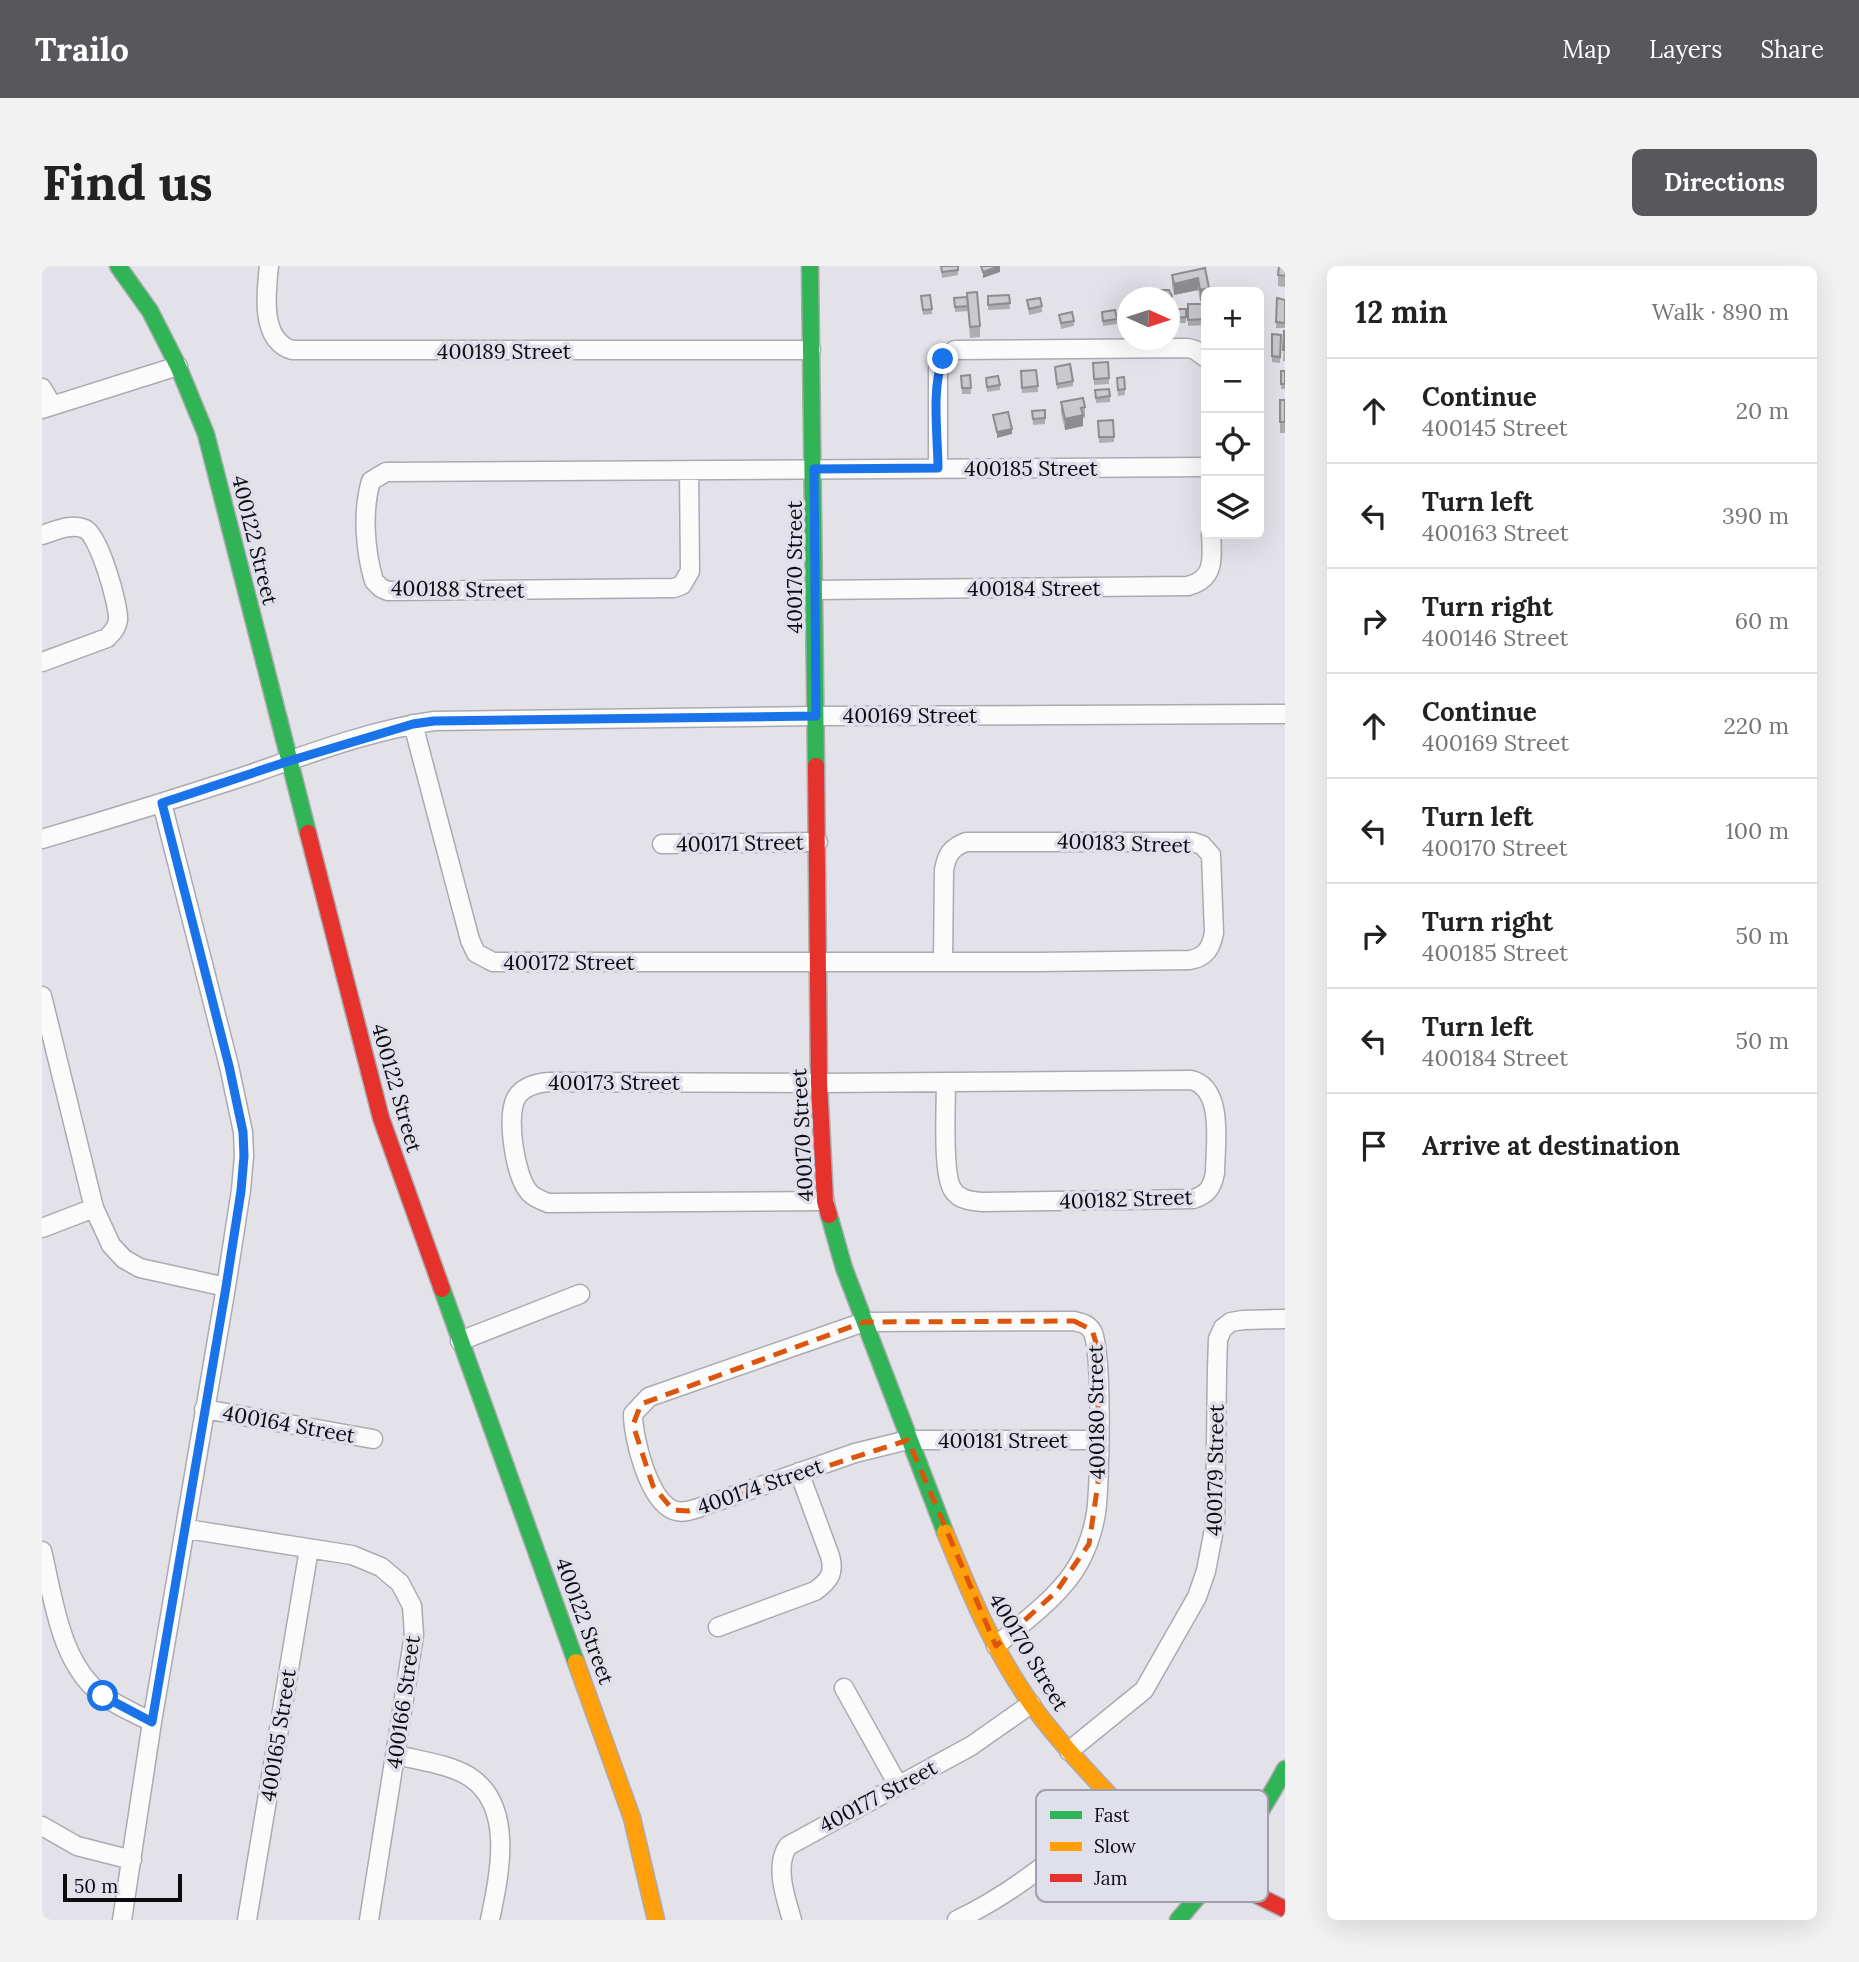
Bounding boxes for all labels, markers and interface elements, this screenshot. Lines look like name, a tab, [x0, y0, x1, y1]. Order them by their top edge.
text: Trailo	[35, 28, 129, 70]
text: Map	[1562, 34, 1611, 65]
text: Layers	[1649, 34, 1722, 65]
text: Share	[1760, 34, 1824, 65]
button: Directions	[1632, 149, 1817, 216]
text: Find us	[42, 151, 213, 213]
north arrow	[1117, 287, 1180, 350]
map controls	[1201, 287, 1264, 539]
button: +	[1201, 287, 1264, 350]
text: 12 min	[1355, 293, 1448, 331]
text: Walk · 890 m	[1652, 297, 1789, 326]
street label: 400189 Street	[437, 338, 572, 365]
route end	[927, 343, 958, 374]
button: −	[1201, 350, 1264, 413]
text: Continue	[1422, 380, 1537, 413]
icon: ahead	[1355, 392, 1393, 430]
text: 20 m	[1736, 396, 1789, 425]
button: locate	[1201, 413, 1264, 476]
text: 400145 Street	[1422, 413, 1568, 442]
street label: 400185 Street	[964, 455, 1099, 482]
street label: 400122 Street	[226, 472, 284, 608]
button: layers	[1201, 476, 1264, 539]
text: Turn left	[1422, 485, 1533, 518]
icon: left	[1355, 497, 1393, 535]
street label: 400170 Street	[781, 500, 808, 633]
text: 390 m	[1722, 501, 1789, 530]
text: 400163 Street	[1422, 518, 1569, 547]
street label: 400188 Street	[391, 574, 526, 604]
street label: 400184 Street	[967, 575, 1102, 602]
text: Turn right	[1422, 590, 1553, 623]
icon: right	[1355, 602, 1393, 640]
text: 60 m	[1735, 606, 1789, 635]
text: 400146 Street	[1422, 623, 1568, 652]
text: Continue	[1422, 695, 1537, 728]
street label: 400169 Street	[843, 702, 978, 729]
icon: ahead	[1355, 707, 1393, 745]
text: 220 m	[1723, 711, 1789, 740]
text: 400169 Street	[1422, 728, 1569, 757]
text: Turn left	[1422, 800, 1533, 833]
icon: left	[1355, 812, 1393, 850]
text: 100 m	[1725, 816, 1789, 845]
street label: 400183 Street	[1057, 827, 1192, 859]
street label: 400171 Street	[676, 828, 805, 858]
text: 400170 Street	[1422, 833, 1568, 862]
text: Turn right	[1422, 905, 1553, 938]
icon: right	[1355, 917, 1393, 955]
text: 50 m	[1736, 921, 1789, 950]
text: 400185 Street	[1422, 938, 1568, 967]
street label: 400172 Street	[503, 949, 635, 976]
text: Turn left	[1422, 1010, 1533, 1043]
street label: 400122 Street	[366, 1020, 429, 1156]
icon: left	[1355, 1022, 1393, 1060]
text: 50 m	[1736, 1026, 1789, 1055]
text: 400184 Street	[1422, 1043, 1568, 1072]
street label: 400170 Street	[785, 1067, 819, 1202]
street label: 400173 Street	[548, 1069, 681, 1096]
icon: arrive	[1355, 1127, 1393, 1165]
text: Arrive at destination	[1422, 1129, 1680, 1162]
street label: 400182 Street	[1059, 1183, 1194, 1215]
street label: 400180 Street	[1081, 1343, 1111, 1480]
street label: 400164 Street	[221, 1399, 358, 1449]
street label: 400179 Street	[1200, 1403, 1230, 1536]
street label: 400181 Street	[938, 1427, 1069, 1454]
street label: 400174 Street	[694, 1452, 827, 1520]
street label: 400122 Street	[550, 1554, 621, 1689]
street label: 400170 Street	[983, 1588, 1075, 1717]
street label: 400166 Street	[380, 1633, 426, 1770]
street label: 400165 Street	[254, 1666, 302, 1803]
route start	[87, 1680, 118, 1711]
street label: 400177 Street	[814, 1753, 942, 1838]
legend	[1036, 1790, 1268, 1902]
text: Fast	[1094, 1803, 1130, 1827]
text: Slow	[1094, 1834, 1137, 1858]
text: Jam	[1093, 1866, 1128, 1890]
scale bar	[63, 1871, 182, 1903]
text: 50 m	[74, 1874, 118, 1898]

